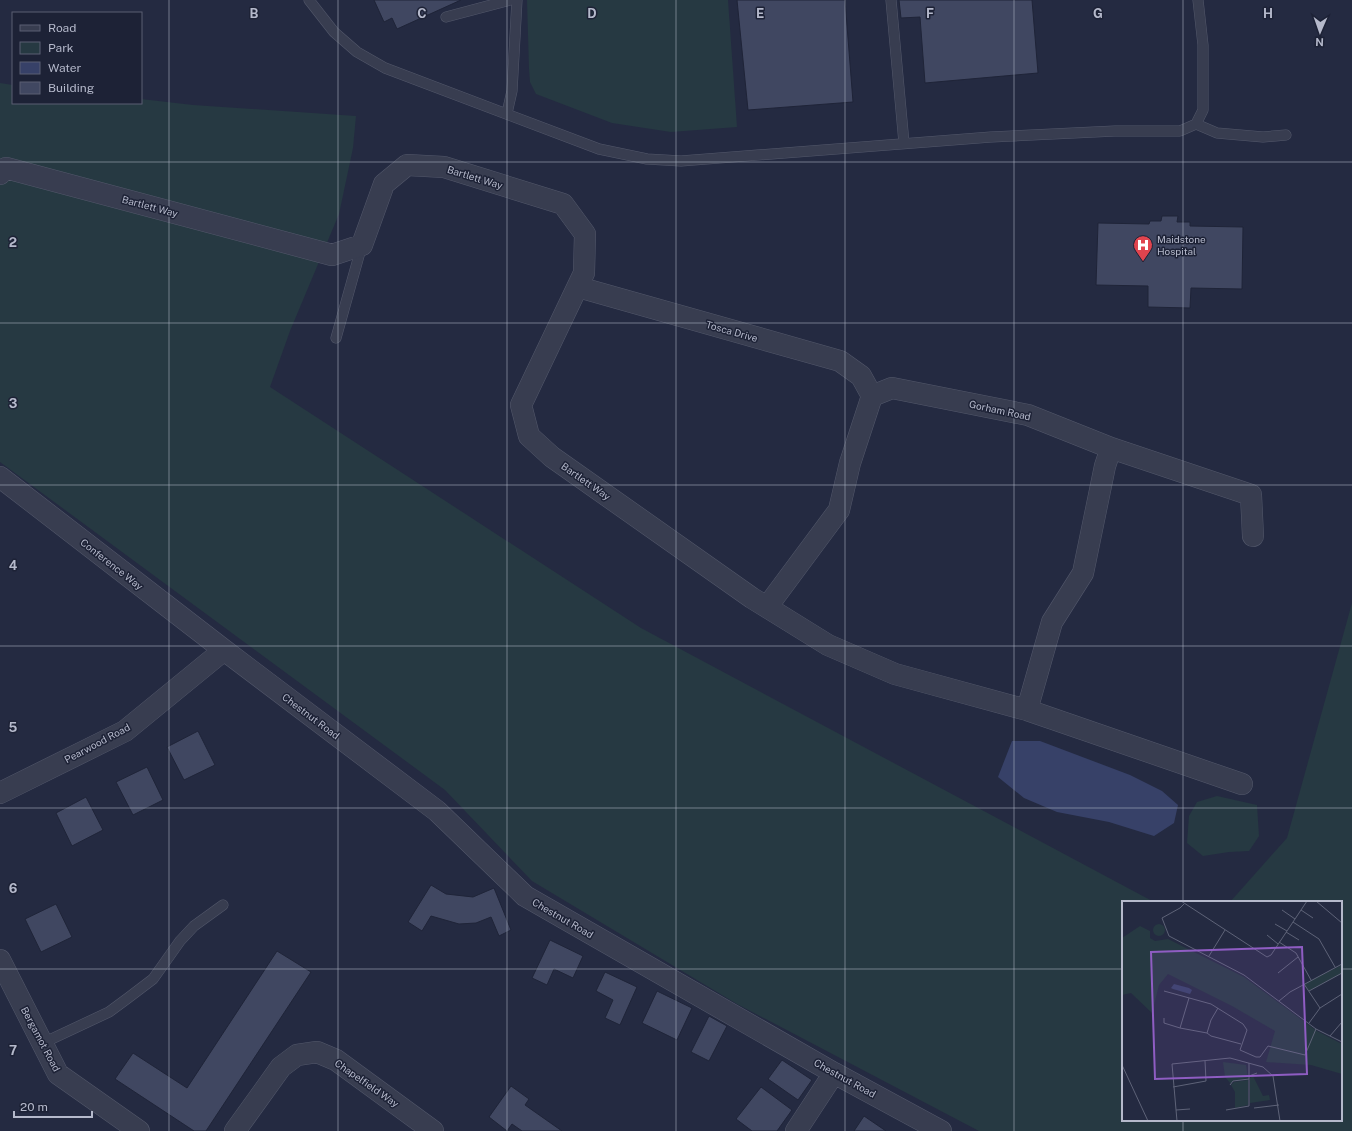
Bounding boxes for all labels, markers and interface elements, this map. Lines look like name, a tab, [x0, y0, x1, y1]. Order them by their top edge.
text: B	[250, 6, 259, 21]
text: C	[417, 6, 427, 21]
text: D	[587, 6, 597, 21]
text: E	[756, 6, 764, 21]
text: F	[926, 6, 934, 21]
text: G	[1093, 6, 1103, 21]
text: H	[1263, 6, 1273, 21]
legend	[12, 12, 142, 104]
north arrow	[1300, 12, 1340, 52]
text: Road	[48, 21, 76, 35]
text: N	[1315, 36, 1324, 48]
text: Park	[48, 41, 74, 55]
text: Water	[48, 61, 82, 75]
text: Building	[48, 81, 94, 95]
street label: Bartlett Way	[446, 163, 505, 191]
street label: Bartlett Way	[121, 193, 180, 219]
place label: Maidstone Hospital	[1157, 233, 1206, 257]
hospital icon: Maidstone Hospital	[1132, 234, 1154, 262]
text: 2	[9, 235, 17, 250]
street label: Tosca Drive	[705, 318, 760, 344]
text: 3	[9, 396, 18, 411]
street label: Gorham Road	[968, 398, 1032, 422]
street label: Bartlett Way	[559, 460, 613, 503]
street label: Conference Way	[78, 536, 146, 593]
text: 4	[9, 558, 18, 573]
street label: Chestnut Road	[280, 691, 342, 741]
text: 5	[9, 720, 18, 735]
street label: Pearwood Road	[62, 721, 132, 765]
text: 6	[9, 881, 18, 896]
street label: Chestnut Road	[530, 896, 596, 940]
inset map	[1122, 901, 1342, 1121]
street label: Bergamot Road	[19, 1004, 63, 1074]
text: 7	[9, 1043, 17, 1058]
street label: Chapelfield Way	[333, 1056, 402, 1110]
street label: Chestnut Road	[812, 1056, 878, 1100]
scale bar	[14, 1093, 92, 1119]
text: 20 m	[20, 1100, 48, 1114]

